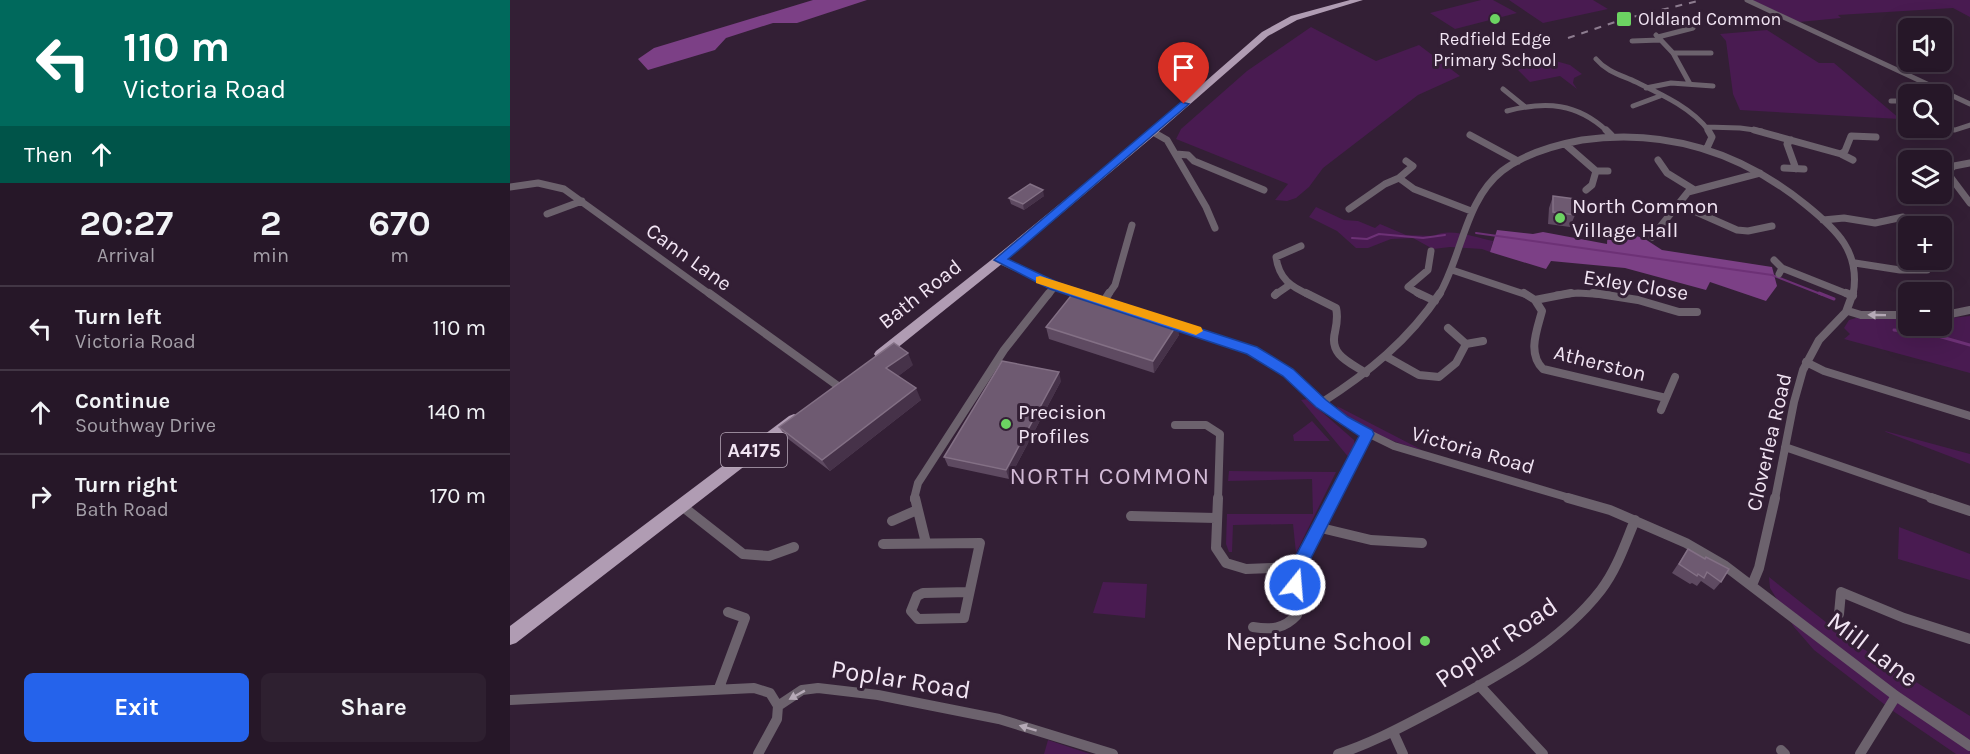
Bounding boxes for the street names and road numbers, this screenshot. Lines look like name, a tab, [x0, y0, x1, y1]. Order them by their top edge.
street label: Cann Lane	[642, 218, 736, 296]
street label: Bath Road	[874, 254, 966, 334]
street label: Exley Close	[1582, 265, 1690, 305]
street label: Atherston	[1551, 340, 1649, 386]
street label: Cloverlea Road	[1741, 371, 1797, 513]
street label: Victoria Road	[1409, 421, 1537, 479]
road number: A4175	[721, 433, 787, 467]
street label: Poplar Road	[1429, 590, 1563, 695]
street label: Mill Lane	[1821, 605, 1924, 694]
street label: Poplar Road	[829, 653, 973, 706]

